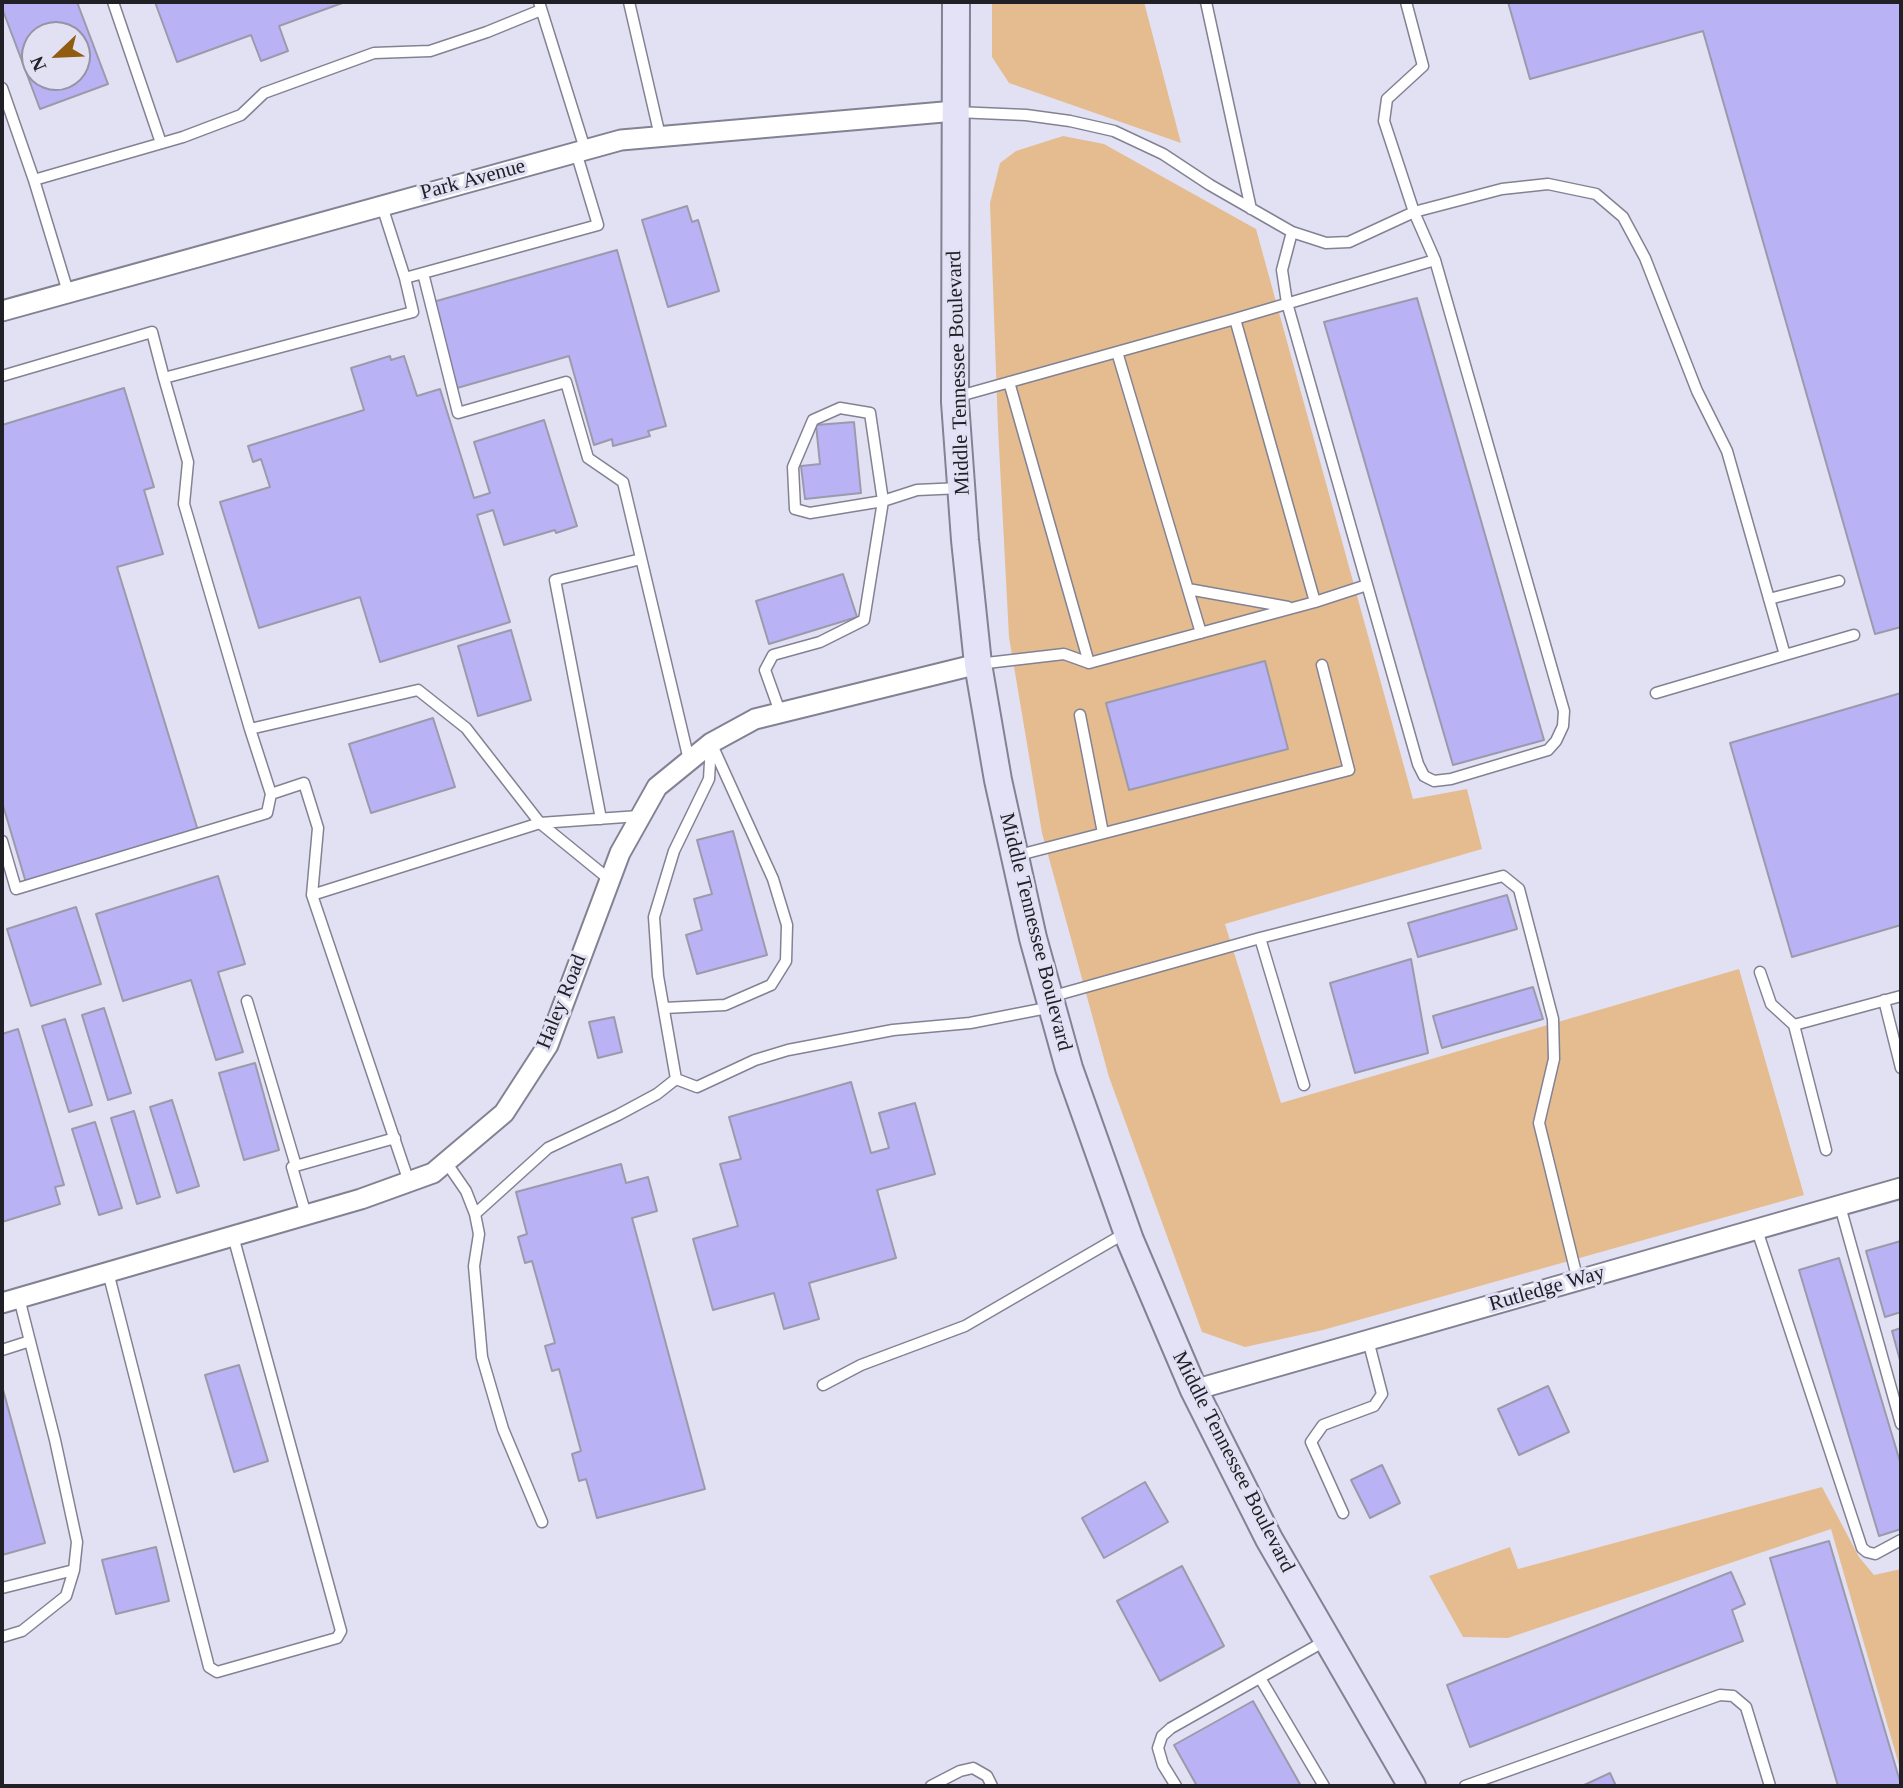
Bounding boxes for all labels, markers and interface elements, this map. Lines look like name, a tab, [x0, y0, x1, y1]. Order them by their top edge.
north arrow	[21, 21, 91, 91]
text: N	[26, 53, 50, 74]
street label: Park Avenue	[418, 154, 528, 206]
street label: Middle Tennessee Boulevard	[942, 250, 976, 496]
street label: Middle Tennessee Boulevard	[993, 810, 1077, 1054]
street label: Haley Road	[532, 951, 592, 1053]
street label: Rutledge Way	[1486, 1260, 1608, 1318]
street label: Middle Tennessee Boulevard	[1166, 1347, 1300, 1577]

